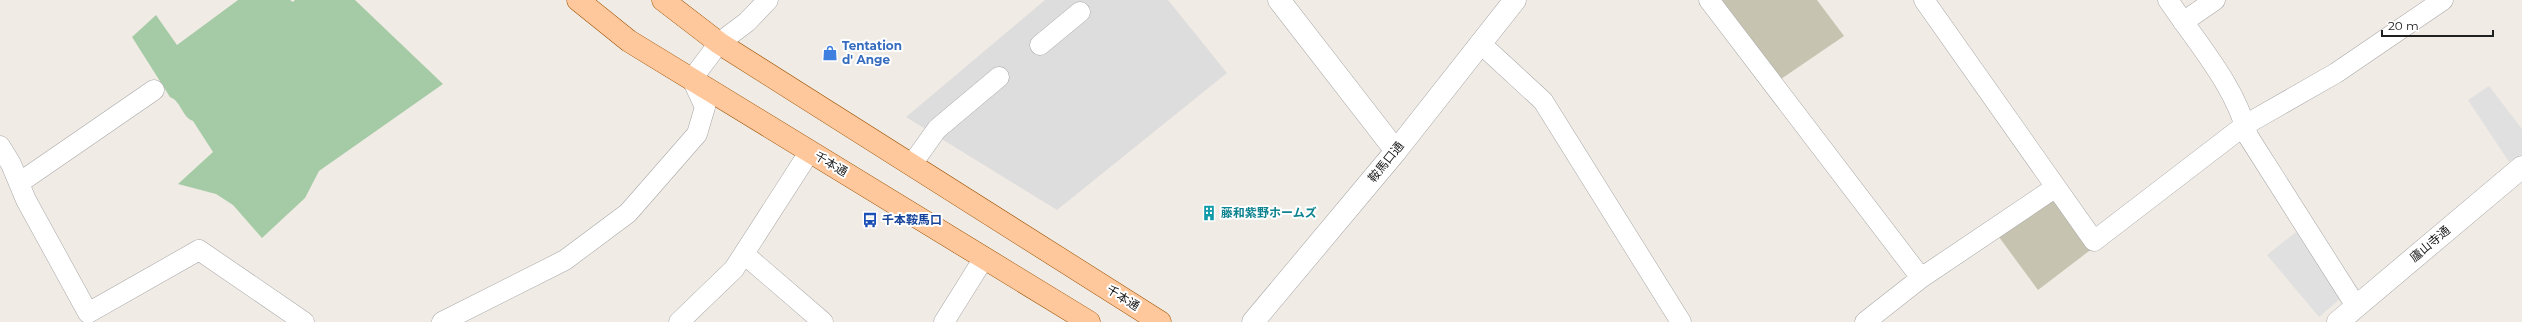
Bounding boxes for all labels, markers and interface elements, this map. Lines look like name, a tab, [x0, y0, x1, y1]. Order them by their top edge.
scale bar	[2382, 12, 2493, 38]
text: 20 m	[2388, 18, 2419, 33]
place label: Tentation d' Ange	[842, 38, 902, 67]
shop icon: Tentation d' Ange	[821, 44, 839, 62]
street label: 鞍馬口通	[1365, 138, 1407, 185]
street label: 千本通	[812, 148, 851, 179]
building icon: 藤和紫野ホームズ	[1200, 204, 1218, 222]
place label: 藤和紫野ホームズ	[1221, 205, 1317, 220]
bus stop icon: 千本鞍馬口	[861, 211, 879, 229]
place label: 千本鞍馬口	[882, 212, 942, 227]
street label: 廬山寺通	[2406, 222, 2453, 265]
street label: 千本通	[1104, 282, 1143, 313]

